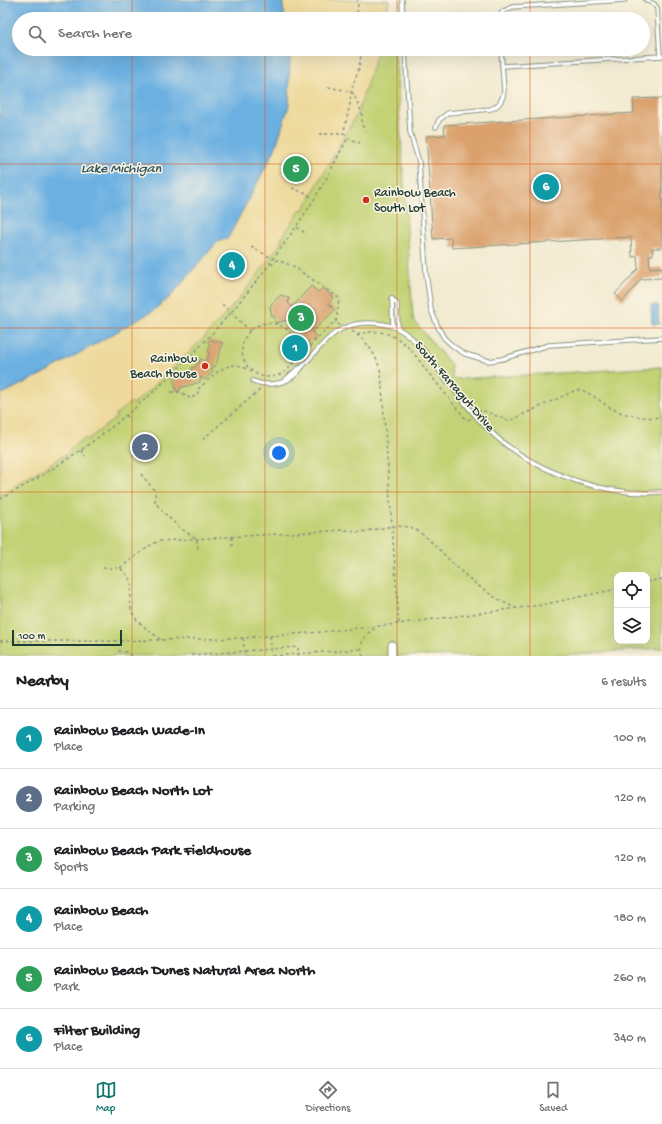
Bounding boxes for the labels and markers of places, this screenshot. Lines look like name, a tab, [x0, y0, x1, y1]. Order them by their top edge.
pin: 5	[283, 154, 309, 184]
pin: 6	[533, 172, 559, 202]
place label: Rainbow Beach South Lot	[374, 186, 456, 216]
marker: Rainbow Beach South Lot	[361, 195, 371, 205]
pin: 4	[219, 250, 245, 280]
pin: 3	[288, 303, 314, 333]
pin: 1	[282, 333, 308, 363]
place label: Rainbow Beach House	[129, 352, 197, 382]
marker: Rainbow Beach House	[200, 361, 210, 371]
pin: 2	[132, 432, 158, 462]

